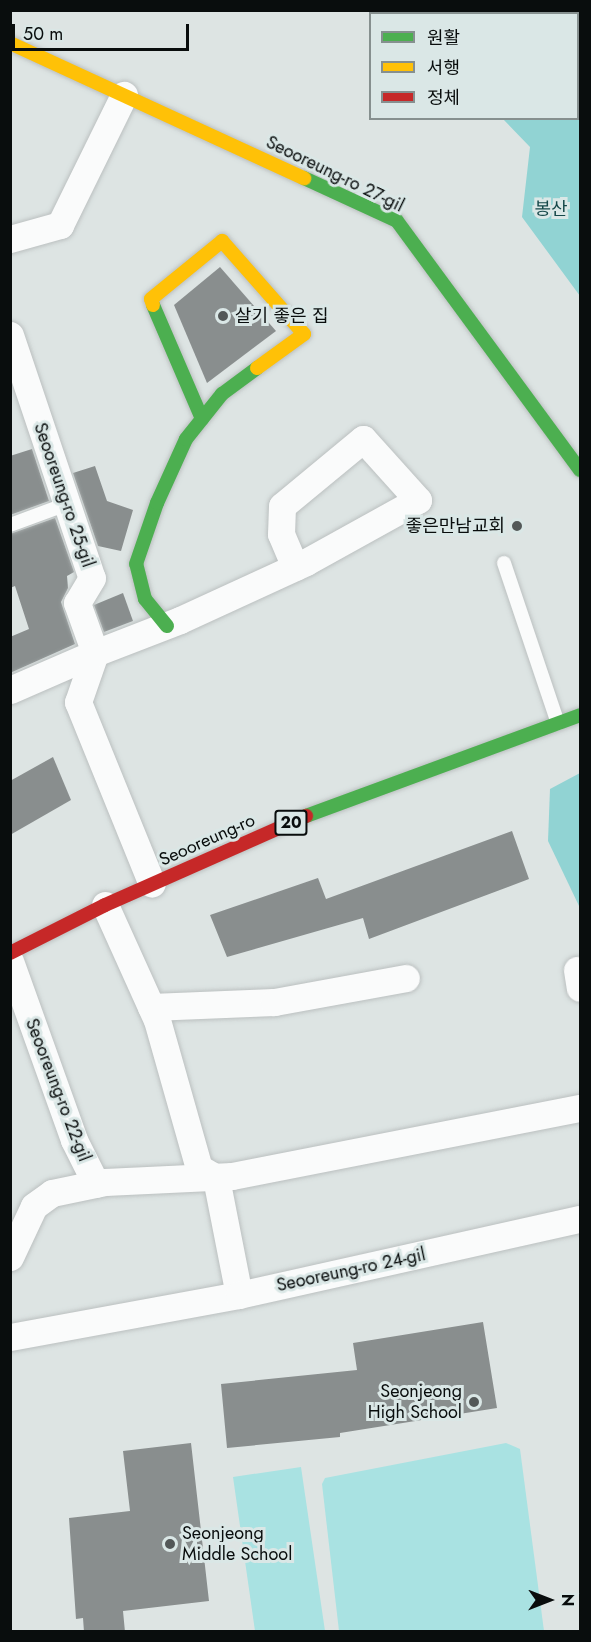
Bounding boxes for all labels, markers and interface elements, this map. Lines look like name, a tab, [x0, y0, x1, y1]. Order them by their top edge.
scale bar	[15, 12, 192, 50]
legend	[369, 12, 579, 120]
text: 50 m	[23, 21, 63, 47]
text: 원활	[427, 25, 460, 51]
text: 서행	[427, 55, 460, 81]
text: 정체	[427, 85, 460, 111]
street label: Seooreung-ro 27-gil	[263, 131, 407, 217]
park label: 봉산	[534, 198, 568, 220]
place label: 살기 좋은 집	[235, 305, 329, 327]
marker: 살기 좋은 집	[216, 309, 230, 323]
street label: Seooreung-ro 25-gil	[29, 420, 99, 570]
place label: 좋은만남교회	[406, 515, 505, 537]
marker: 좋은만남교회	[510, 519, 524, 533]
street label: Seooreung-ro	[156, 809, 258, 871]
road number: 20	[273, 810, 309, 836]
street label: Seooreung-ro 22-gil	[21, 1015, 95, 1165]
street label: Seooreung-ro 24-gil	[275, 1244, 427, 1296]
place label: Seonjeong High School	[368, 1381, 462, 1424]
marker: Seonjeong High School	[467, 1395, 481, 1409]
place label: Seonjeong Middle School	[182, 1523, 292, 1565]
marker: Seonjeong Middle School	[163, 1537, 177, 1551]
north arrow	[519, 1570, 579, 1630]
text: N	[556, 1594, 579, 1606]

